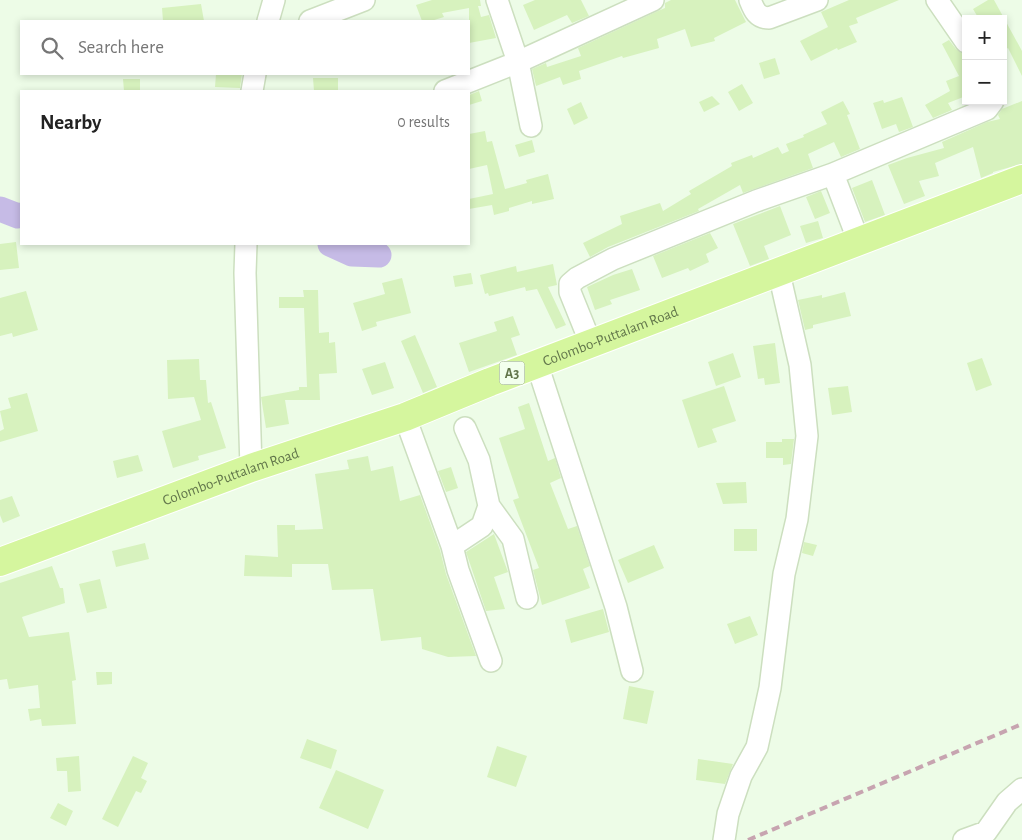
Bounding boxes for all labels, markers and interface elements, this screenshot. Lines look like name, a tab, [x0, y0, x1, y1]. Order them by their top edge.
map controls	[962, 15, 1007, 105]
button: +	[962, 15, 1007, 60]
search box	[20, 20, 470, 75]
icon: search	[38, 34, 66, 62]
text: Search here	[78, 38, 164, 57]
button: −	[962, 60, 1007, 105]
text: Nearby	[40, 112, 101, 133]
text: 0 results	[397, 114, 450, 130]
street label: Colombo-Puttalam Road	[541, 304, 681, 369]
road number: A3	[500, 362, 524, 384]
street label: Colombo-Puttalam Road	[161, 446, 301, 508]

